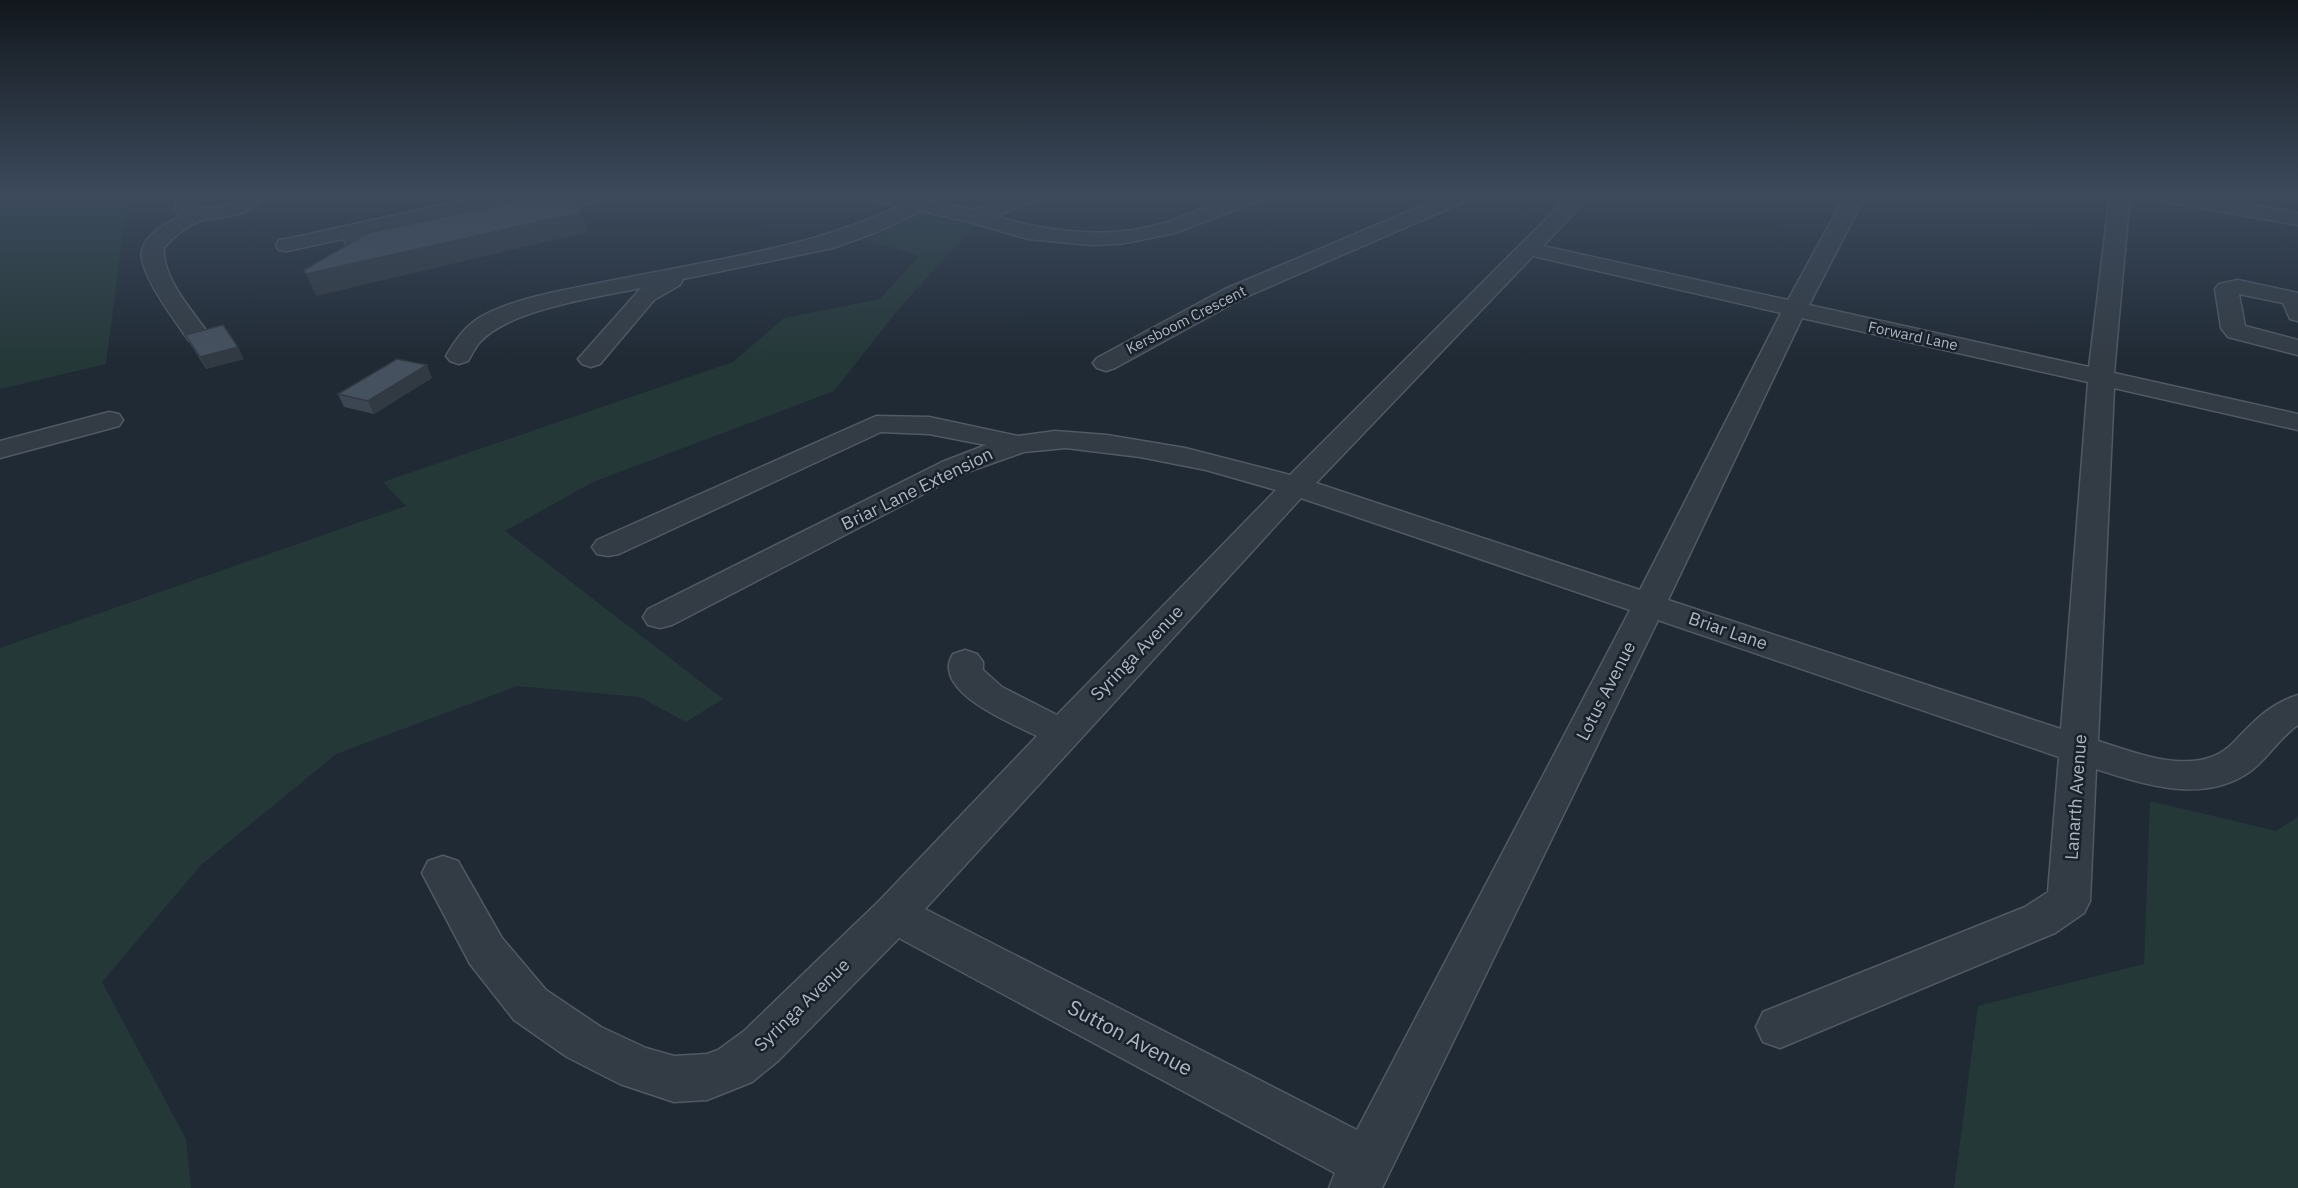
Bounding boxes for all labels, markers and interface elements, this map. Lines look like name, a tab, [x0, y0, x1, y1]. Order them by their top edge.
street label: Kersboom Crescent	[1123, 281, 1249, 358]
street label: Forward Lane	[1866, 317, 1960, 354]
street label: Briar Lane Extension	[837, 442, 996, 535]
street label: Syringa Avenue	[1085, 600, 1188, 705]
street label: Briar Lane	[1686, 606, 1771, 655]
street label: Lotus Avenue	[1571, 637, 1641, 744]
street label: Lanarth Avenue	[2060, 733, 2091, 861]
street label: Syringa Avenue	[749, 953, 854, 1056]
street label: Sutton Avenue	[1063, 993, 1198, 1082]

